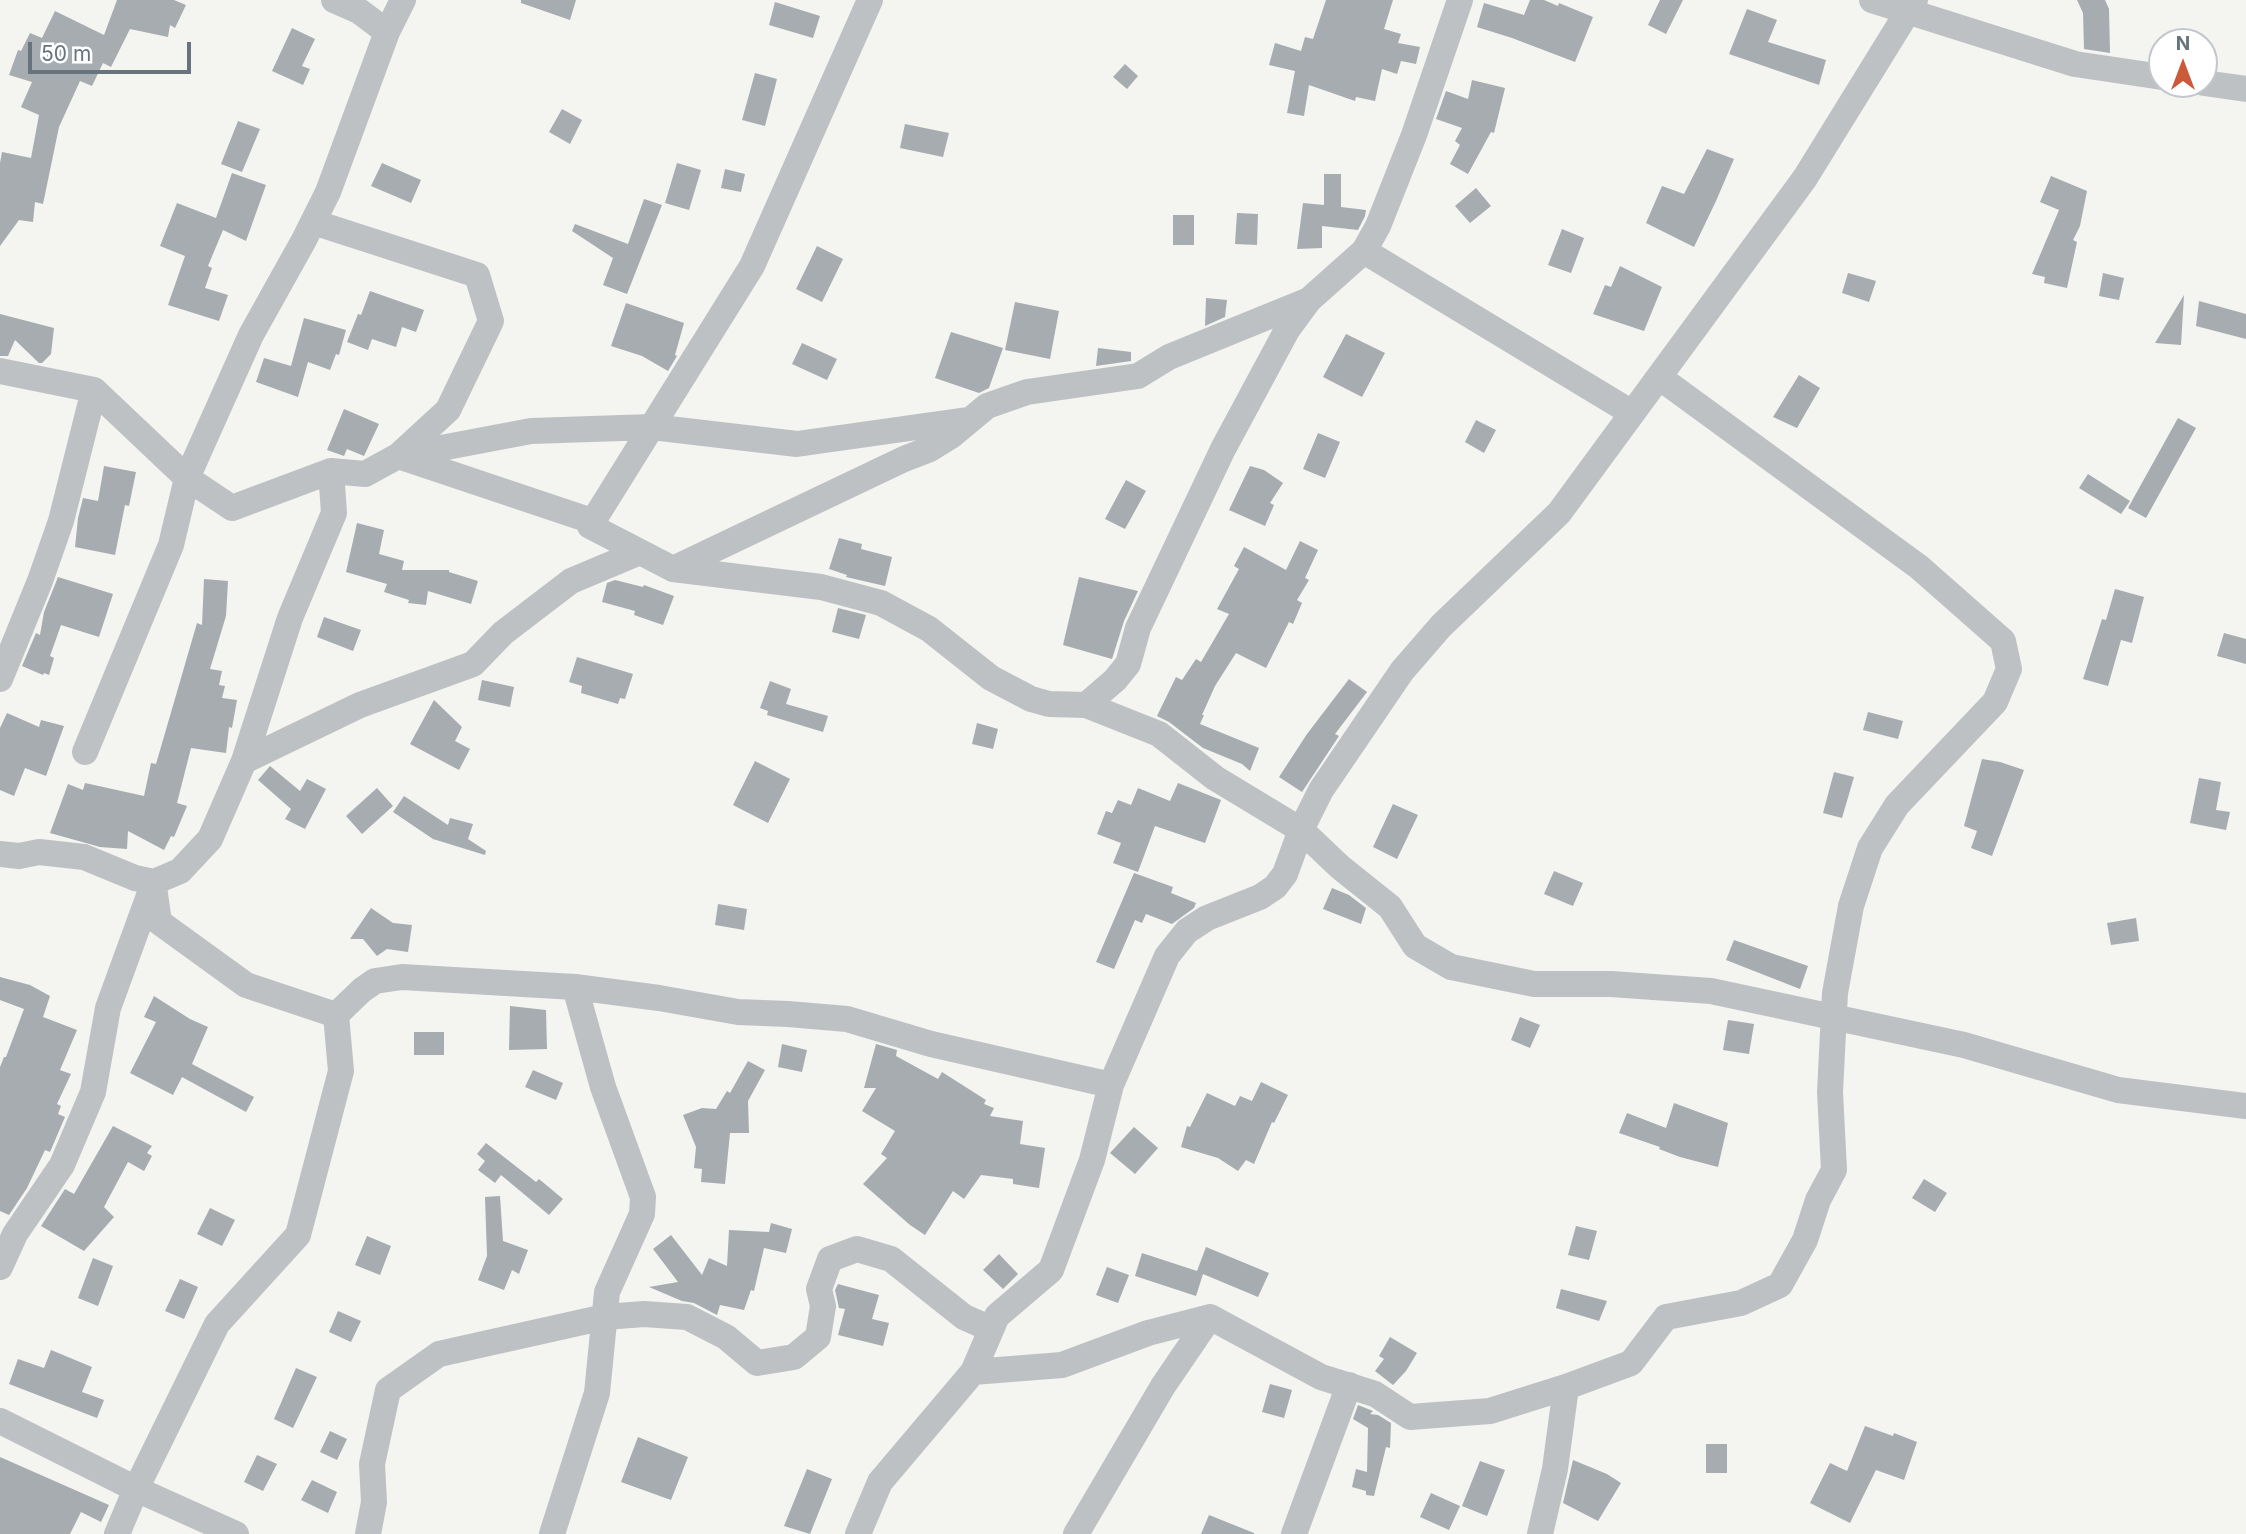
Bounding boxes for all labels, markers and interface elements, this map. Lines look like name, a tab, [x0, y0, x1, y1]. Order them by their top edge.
scale bar	[32, 28, 194, 72]
north arrow	[2148, 28, 2218, 98]
text: N	[2176, 32, 2190, 55]
text: 50 m	[41, 41, 91, 66]

